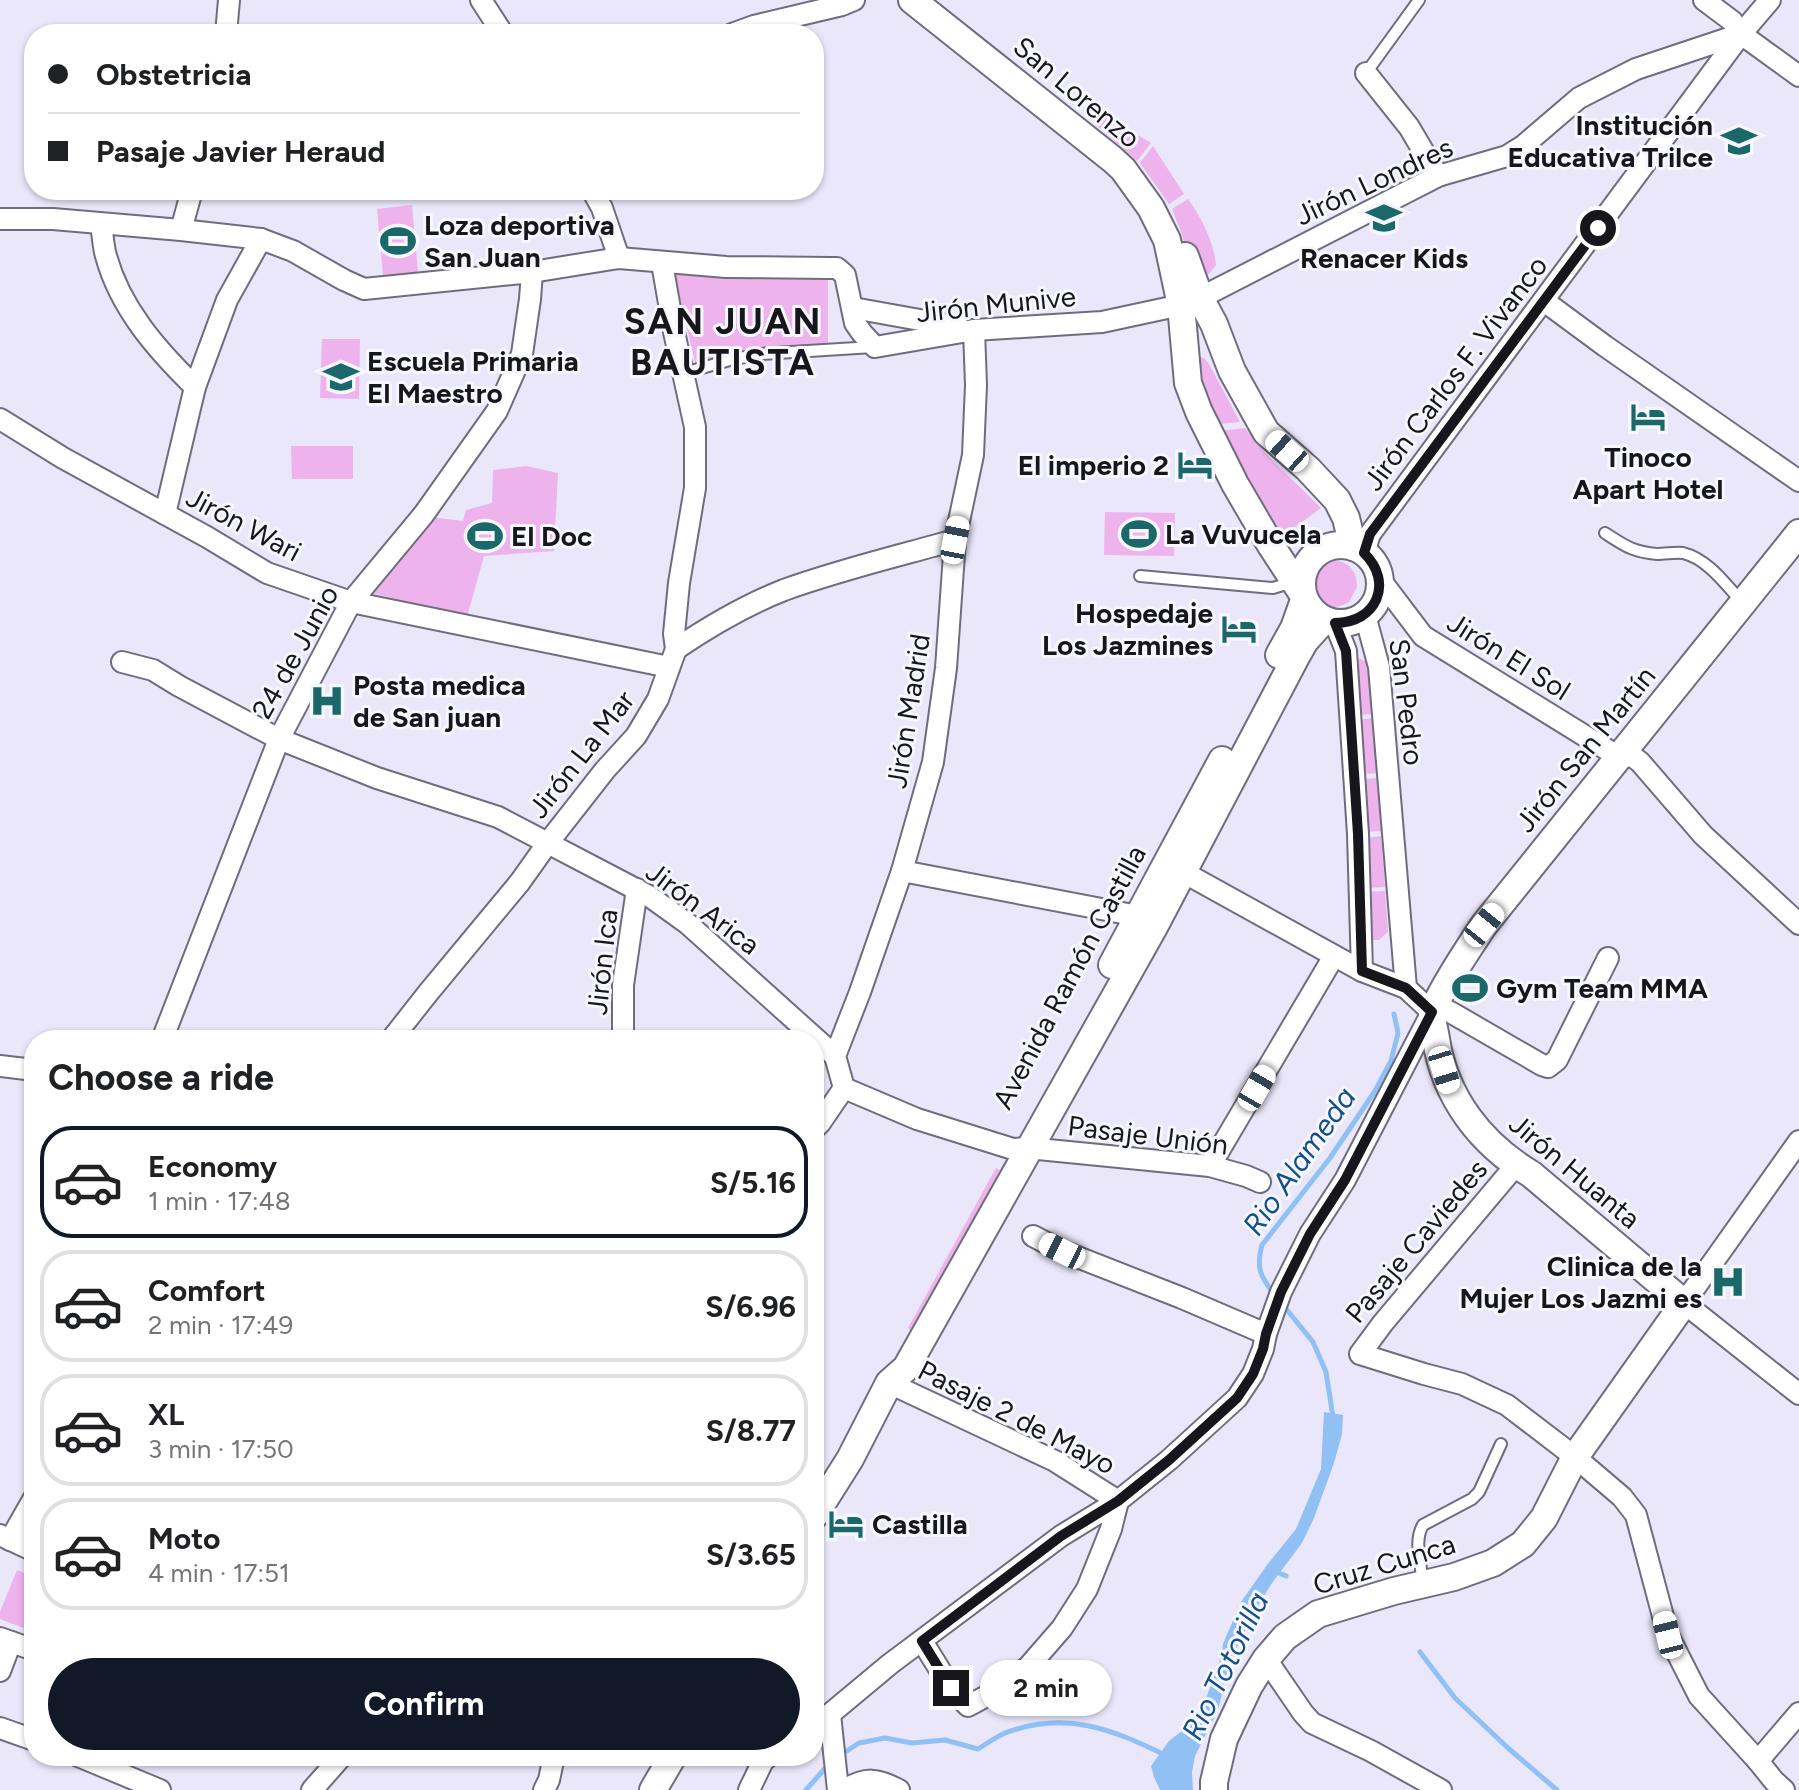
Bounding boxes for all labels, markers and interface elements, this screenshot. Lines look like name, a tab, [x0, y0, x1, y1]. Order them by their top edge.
street label: San Lorenzo	[1007, 29, 1147, 155]
text: Obstetricia	[96, 56, 251, 93]
place label: Institución Educativa Trilce	[1508, 108, 1713, 174]
school or university icon: Institución Educativa Trilce	[1720, 122, 1758, 160]
street label: Jirón Londres	[1290, 130, 1458, 232]
text: Pasaje Javier Heraud	[96, 133, 385, 170]
school or university icon: Renacer Kids	[1365, 199, 1403, 237]
place label: Loza deportiva San Juan	[424, 208, 615, 274]
route start	[1580, 210, 1616, 246]
sports icon: Loza deportiva San Juan	[379, 222, 417, 260]
place label: Renacer Kids	[1300, 241, 1468, 275]
street label: Jirón Carlos F. Vivanco	[1356, 249, 1554, 497]
street label: Jirón Munive	[915, 279, 1077, 329]
district label: SAN JUAN BAUTISTA	[624, 300, 822, 384]
place label: Escuela Primaria El Maestro	[367, 344, 579, 410]
school or university icon: Escuela Primaria El Maestro	[322, 358, 360, 396]
hotel icon: Tinoco Apart Hotel	[1629, 398, 1667, 436]
car	[1261, 426, 1313, 476]
place label: Tinoco Apart Hotel	[1573, 440, 1723, 506]
hotel icon: El imperio 2	[1176, 446, 1214, 484]
place label: El imperio 2	[1018, 448, 1169, 482]
street label: Jirón Wari	[181, 480, 307, 568]
car	[939, 514, 971, 566]
sports icon: La Vuvucela	[1120, 515, 1158, 553]
sports icon: El Doc	[466, 517, 504, 555]
place label: La Vuvucela	[1165, 517, 1321, 551]
place label: El Doc	[511, 519, 592, 553]
street label: 24 de Junio	[245, 579, 345, 725]
place label: Hospedaje Los Jazmines	[1042, 596, 1213, 662]
street label: Jirón El Sol	[1441, 605, 1577, 707]
hotel icon: Hospedaje Los Jazmines	[1220, 610, 1258, 648]
street label: Jirón Madrid	[879, 631, 937, 791]
street label: San Pedro	[1382, 637, 1432, 767]
street label: Jirón San Martín	[1508, 659, 1662, 839]
place label: Posta medica de San juan	[353, 668, 526, 734]
hospital icon: Posta medica de San juan	[308, 682, 346, 720]
street label: Jirón La Mar	[521, 683, 642, 824]
street label: Avenida Ramón Castilla	[985, 839, 1153, 1115]
street label: Jirón Arica	[639, 854, 767, 962]
car	[1460, 899, 1508, 951]
street label: Jirón Ica	[580, 907, 624, 1017]
sports icon: Gym Team MMA	[1451, 969, 1489, 1007]
place label: Gym Team MMA	[1496, 971, 1708, 1005]
car	[1426, 1044, 1462, 1096]
text: Choose a ride	[48, 1056, 274, 1099]
car	[1235, 1061, 1279, 1115]
water label: Rio Alameda	[1234, 1080, 1364, 1242]
street label: Jirón Huanta	[1503, 1106, 1647, 1236]
street label: Pasaje Unión	[1066, 1108, 1230, 1162]
icon: car	[52, 1146, 124, 1218]
text: Economy	[148, 1148, 277, 1185]
street label: Pasaje Caviedes	[1338, 1152, 1494, 1330]
text: S/5.16	[710, 1164, 796, 1201]
text: 1 min · 17:48	[148, 1185, 291, 1217]
car	[1035, 1230, 1089, 1272]
place label: Clinica de la Mujer Los Jazmi es	[1459, 1249, 1702, 1315]
hospital icon: Clinica de la Mujer Los Jazmi es	[1709, 1263, 1747, 1301]
icon: car	[52, 1270, 124, 1342]
text: Comfort	[148, 1272, 266, 1309]
text: S/6.96	[705, 1288, 796, 1325]
text: 2 min · 17:49	[148, 1309, 293, 1341]
street label: Pasaje 2 de Mayo	[913, 1353, 1121, 1481]
icon: car	[52, 1394, 124, 1466]
text: XL	[148, 1396, 184, 1433]
text: S/8.77	[706, 1412, 796, 1449]
text: 3 min · 17:50	[148, 1433, 294, 1465]
hotel icon: Castilla	[827, 1505, 865, 1543]
place label: Castilla	[872, 1507, 968, 1541]
icon: car	[52, 1518, 124, 1590]
text: Moto	[148, 1520, 220, 1557]
street label: Cruz Cunca	[1309, 1526, 1459, 1602]
text: S/3.65	[706, 1536, 796, 1573]
text: 4 min · 17:51	[148, 1557, 290, 1589]
water label: Rio Totorilla	[1173, 1586, 1277, 1746]
car	[1651, 1609, 1685, 1661]
button: Confirm	[48, 1658, 800, 1750]
callout: 2 min	[979, 1660, 1111, 1716]
route end	[933, 1670, 969, 1706]
text: 2 min	[1013, 1672, 1079, 1704]

